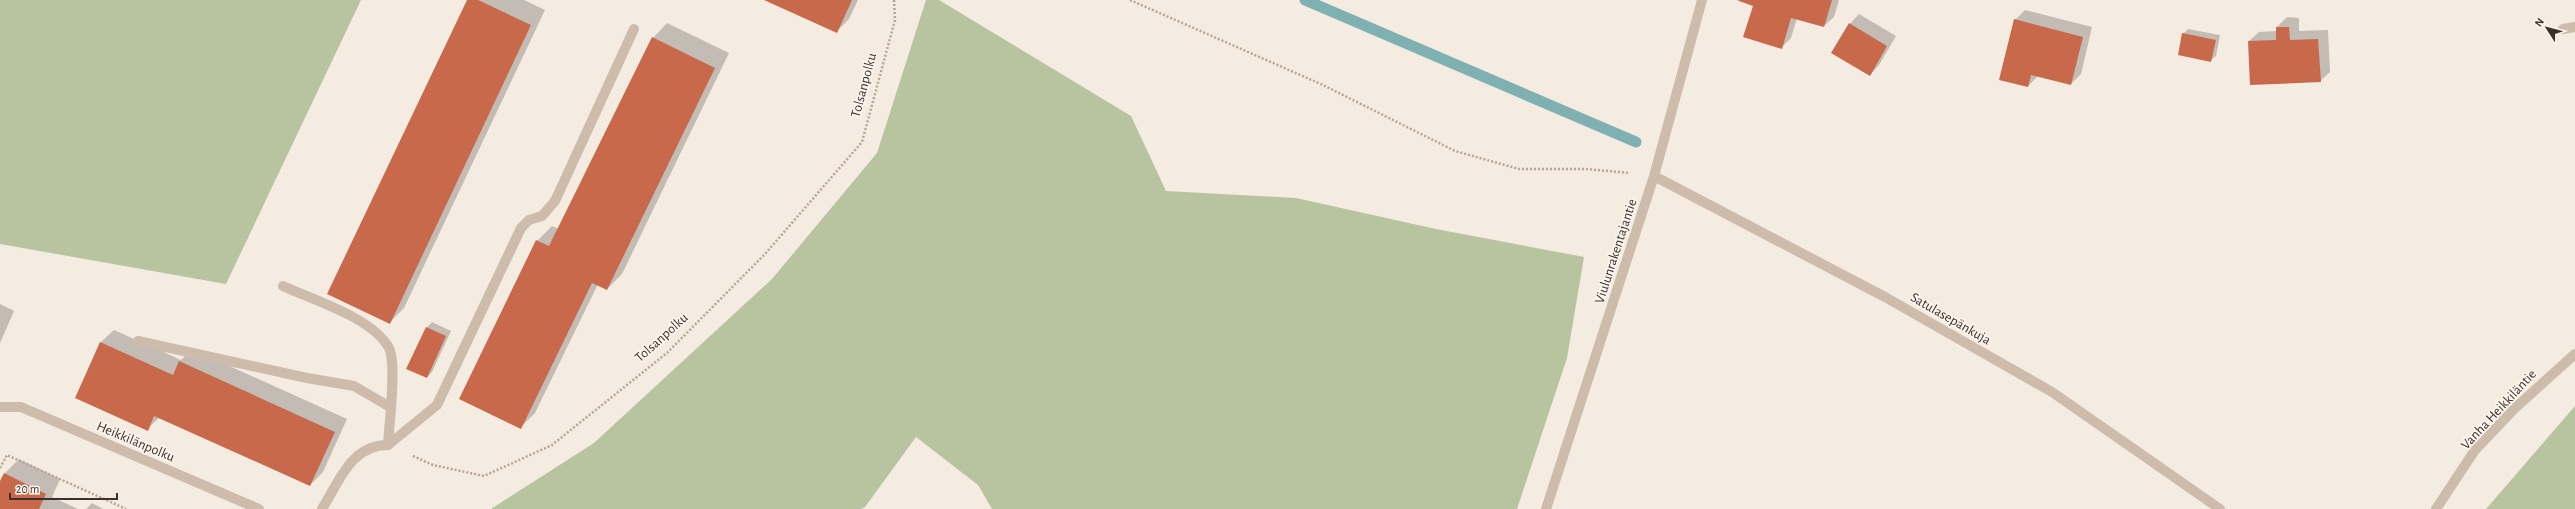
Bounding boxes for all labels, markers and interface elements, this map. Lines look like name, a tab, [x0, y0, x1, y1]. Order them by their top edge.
north arrow	[2527, 8, 2567, 48]
text: N	[2533, 16, 2546, 29]
street label: Tolsanpolku	[849, 52, 879, 119]
street label: Viulunrakentajantie	[1592, 197, 1639, 305]
street label: Satulasepänkuja	[1908, 290, 1994, 348]
street label: Tolsanpolku	[632, 310, 691, 365]
street label: Vanha Heikkiläntie	[2458, 367, 2539, 452]
street label: Heikkilänpolku	[95, 419, 177, 465]
scale bar	[10, 475, 117, 501]
text: 20 m	[16, 483, 39, 495]

